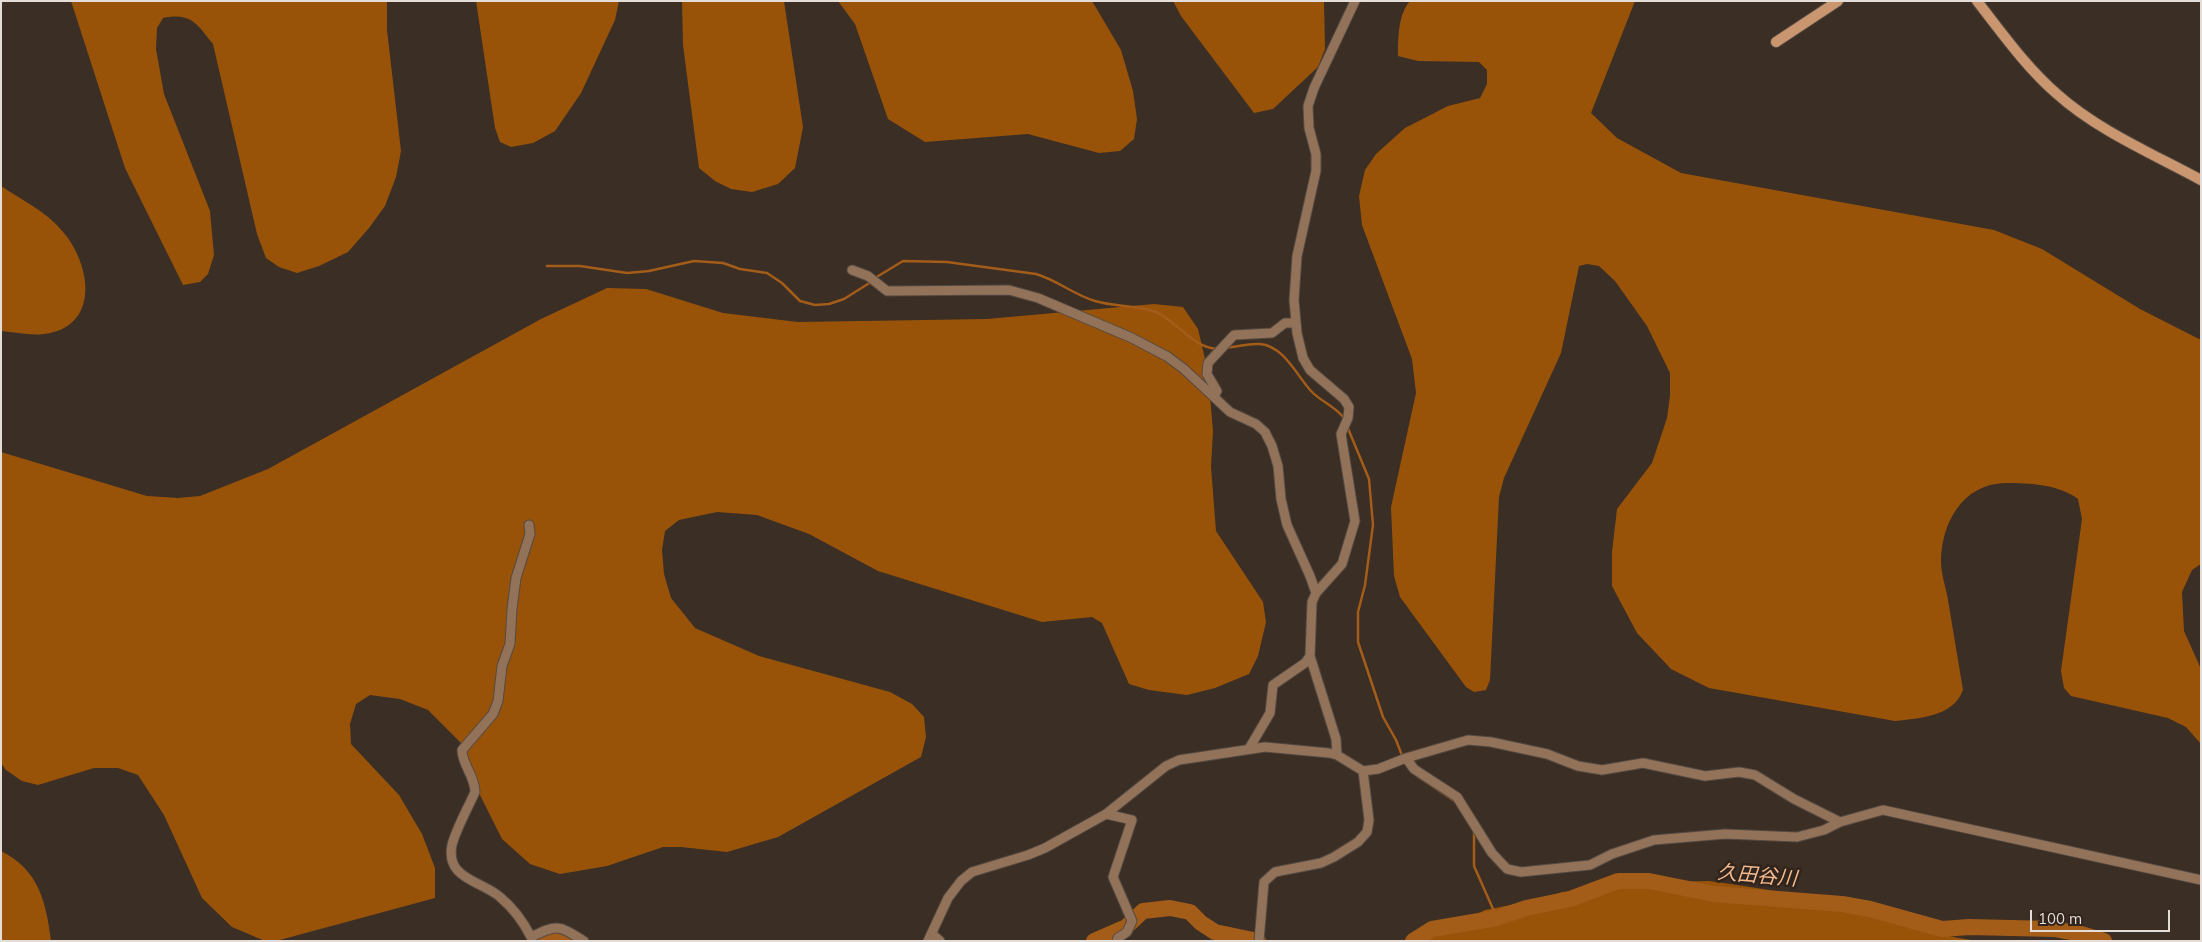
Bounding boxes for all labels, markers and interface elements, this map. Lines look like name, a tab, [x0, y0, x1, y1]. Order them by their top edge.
water label: 久田谷川	[1716, 861, 1798, 891]
scale bar	[2032, 900, 2172, 932]
text: 100 m	[2038, 909, 2082, 928]

